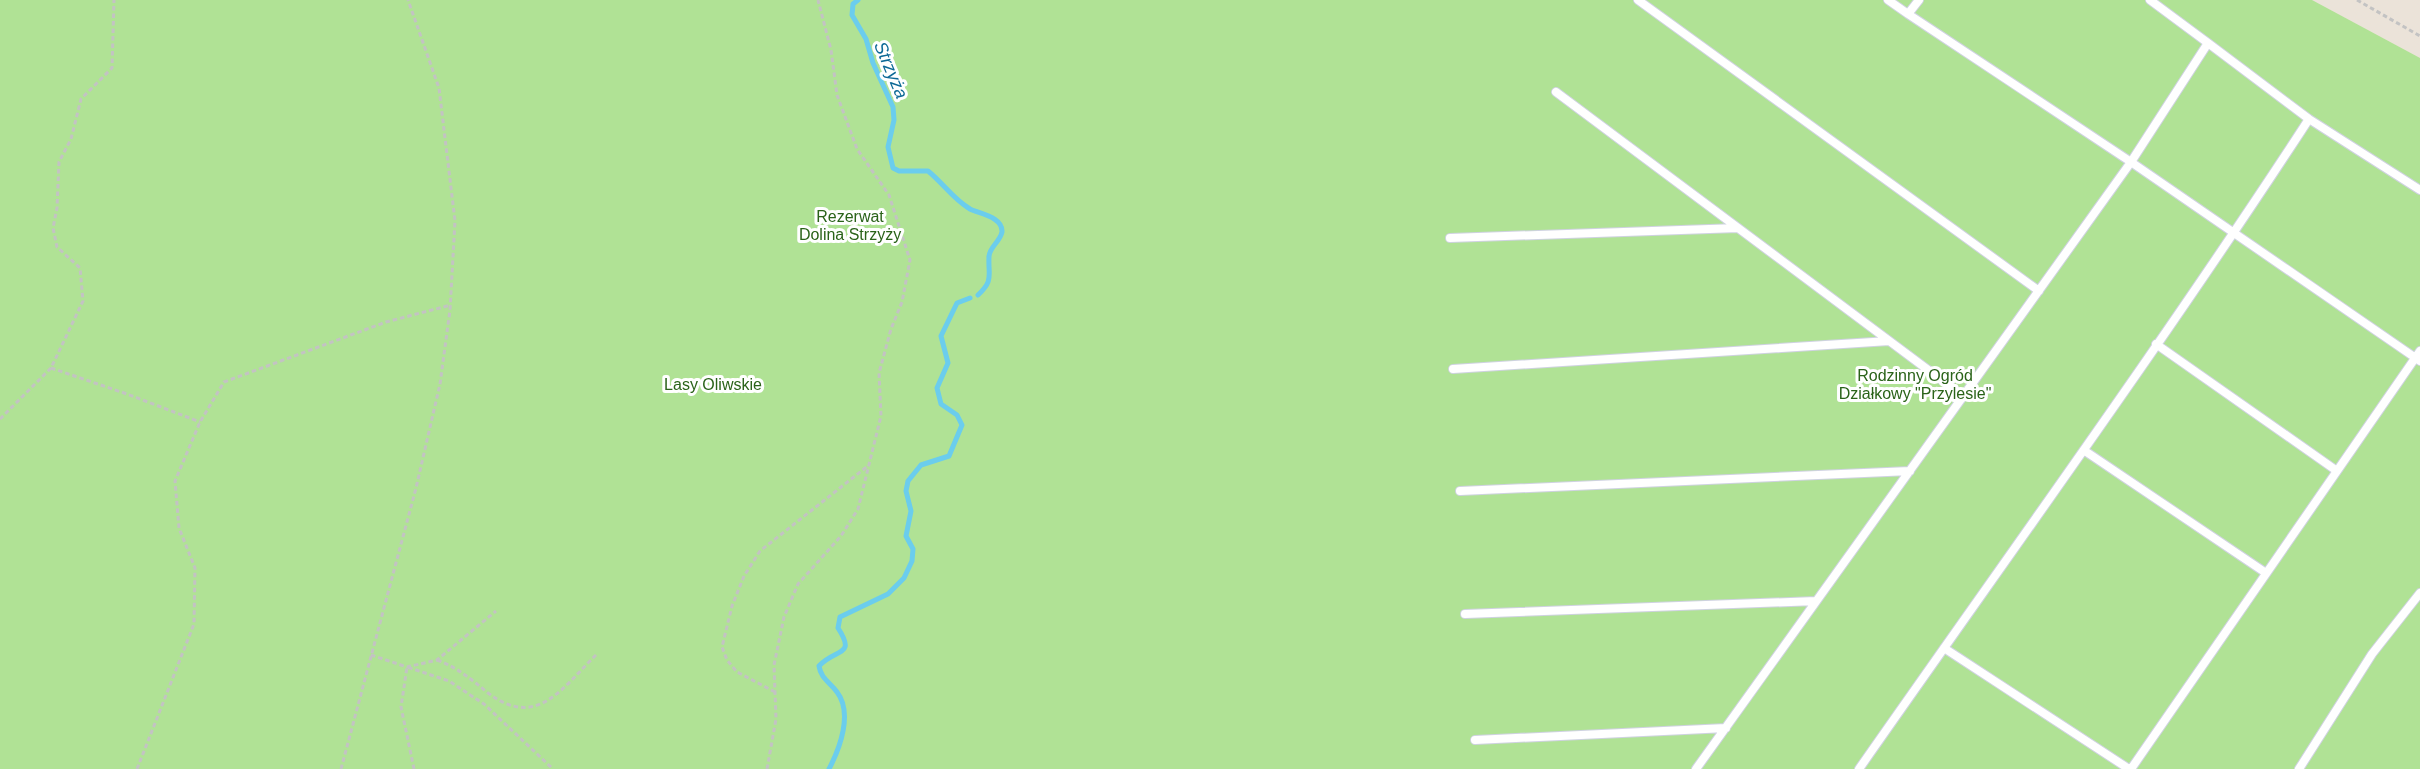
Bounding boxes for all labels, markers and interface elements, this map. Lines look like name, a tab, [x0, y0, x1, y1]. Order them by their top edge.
water label: Strzyża	[870, 38, 912, 102]
park label: Rezerwat Dolina Strzyży	[799, 208, 901, 243]
park label: Rodzinny Ogród Działkowy "Przylesie"	[1839, 367, 1991, 402]
park label: Lasy Oliwskie	[664, 376, 762, 393]

